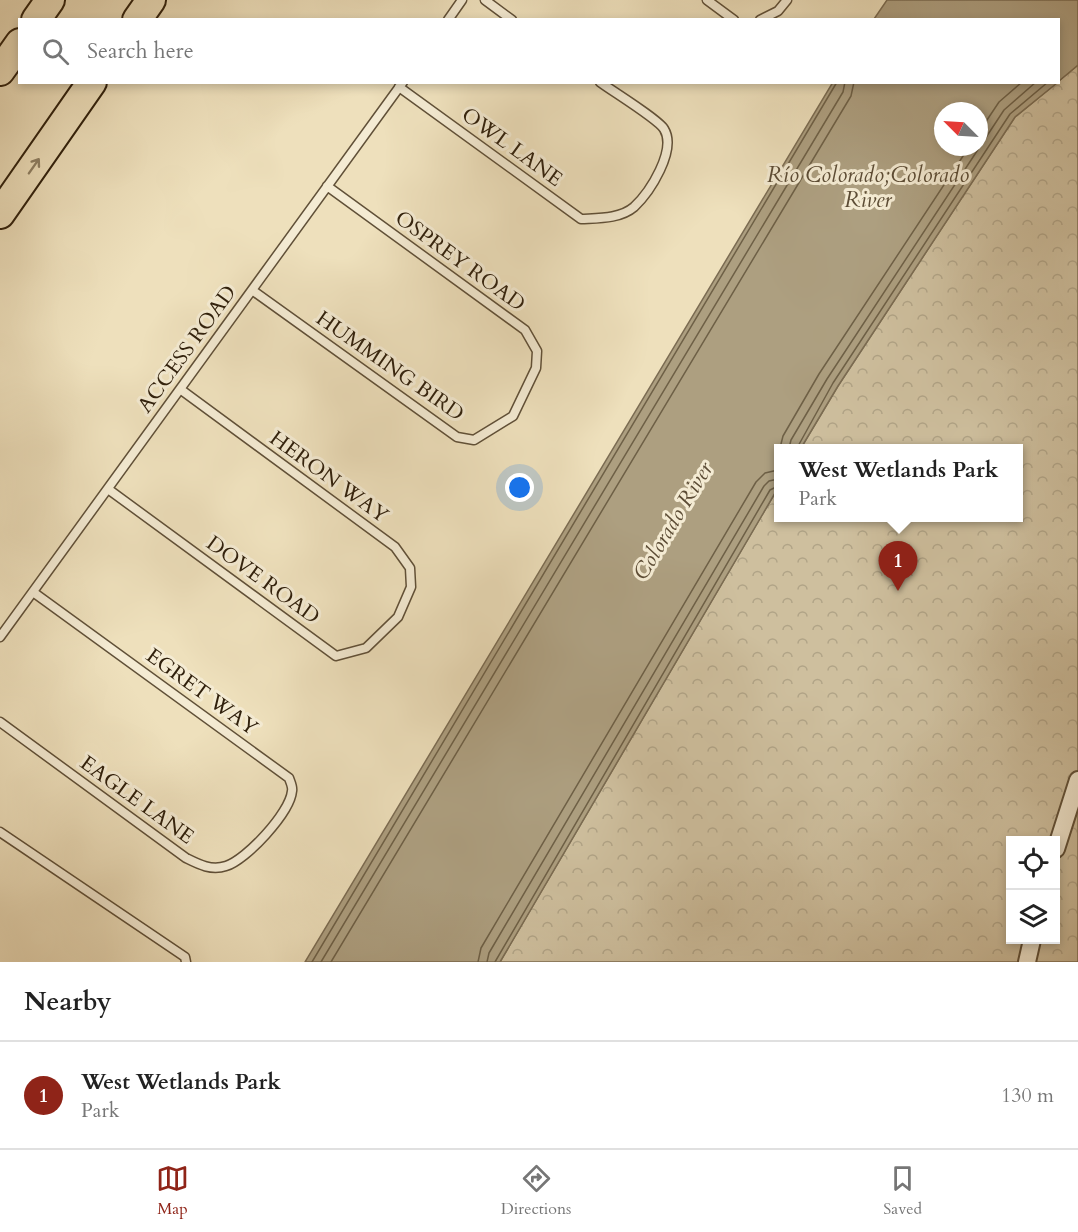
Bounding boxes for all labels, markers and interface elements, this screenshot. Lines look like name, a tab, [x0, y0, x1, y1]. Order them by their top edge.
search box	[18, 18, 1060, 84]
icon: search	[39, 35, 72, 68]
text: Search here	[87, 36, 194, 66]
street label: OWL LANE	[456, 101, 568, 193]
north arrow	[934, 102, 988, 156]
one-way arrow	[28, 158, 40, 175]
water label: Río Colorado;Colorado River	[767, 160, 969, 215]
street label: OSPREY ROAD	[389, 204, 531, 318]
street label: ACCESS ROAD	[131, 279, 243, 419]
street label: HUMMING BIRD	[310, 304, 470, 428]
street label: HERON WAY	[264, 424, 395, 530]
popup	[774, 444, 1023, 522]
text: West Wetlands Park	[798, 455, 999, 485]
water label: Colorado River	[626, 456, 720, 586]
your location	[505, 473, 534, 502]
text: Park	[798, 485, 837, 512]
street label: DOVE ROAD	[200, 529, 326, 631]
pin: 1	[878, 542, 918, 591]
street label: EGRET WAY	[140, 641, 264, 743]
street label: EAGLE LANE	[74, 749, 200, 851]
map controls	[1006, 836, 1060, 944]
button: locate	[1006, 836, 1060, 890]
button: layers	[1006, 890, 1060, 944]
text: Nearby	[24, 984, 112, 1019]
text: West Wetlands Park	[81, 1067, 281, 1097]
text: 1	[38, 1082, 49, 1109]
text: 130 m	[1001, 1082, 1054, 1109]
text: Park	[81, 1097, 119, 1124]
tab: Map	[156, 1162, 189, 1220]
tab: Directions	[501, 1162, 571, 1220]
tab: Saved	[883, 1162, 922, 1220]

